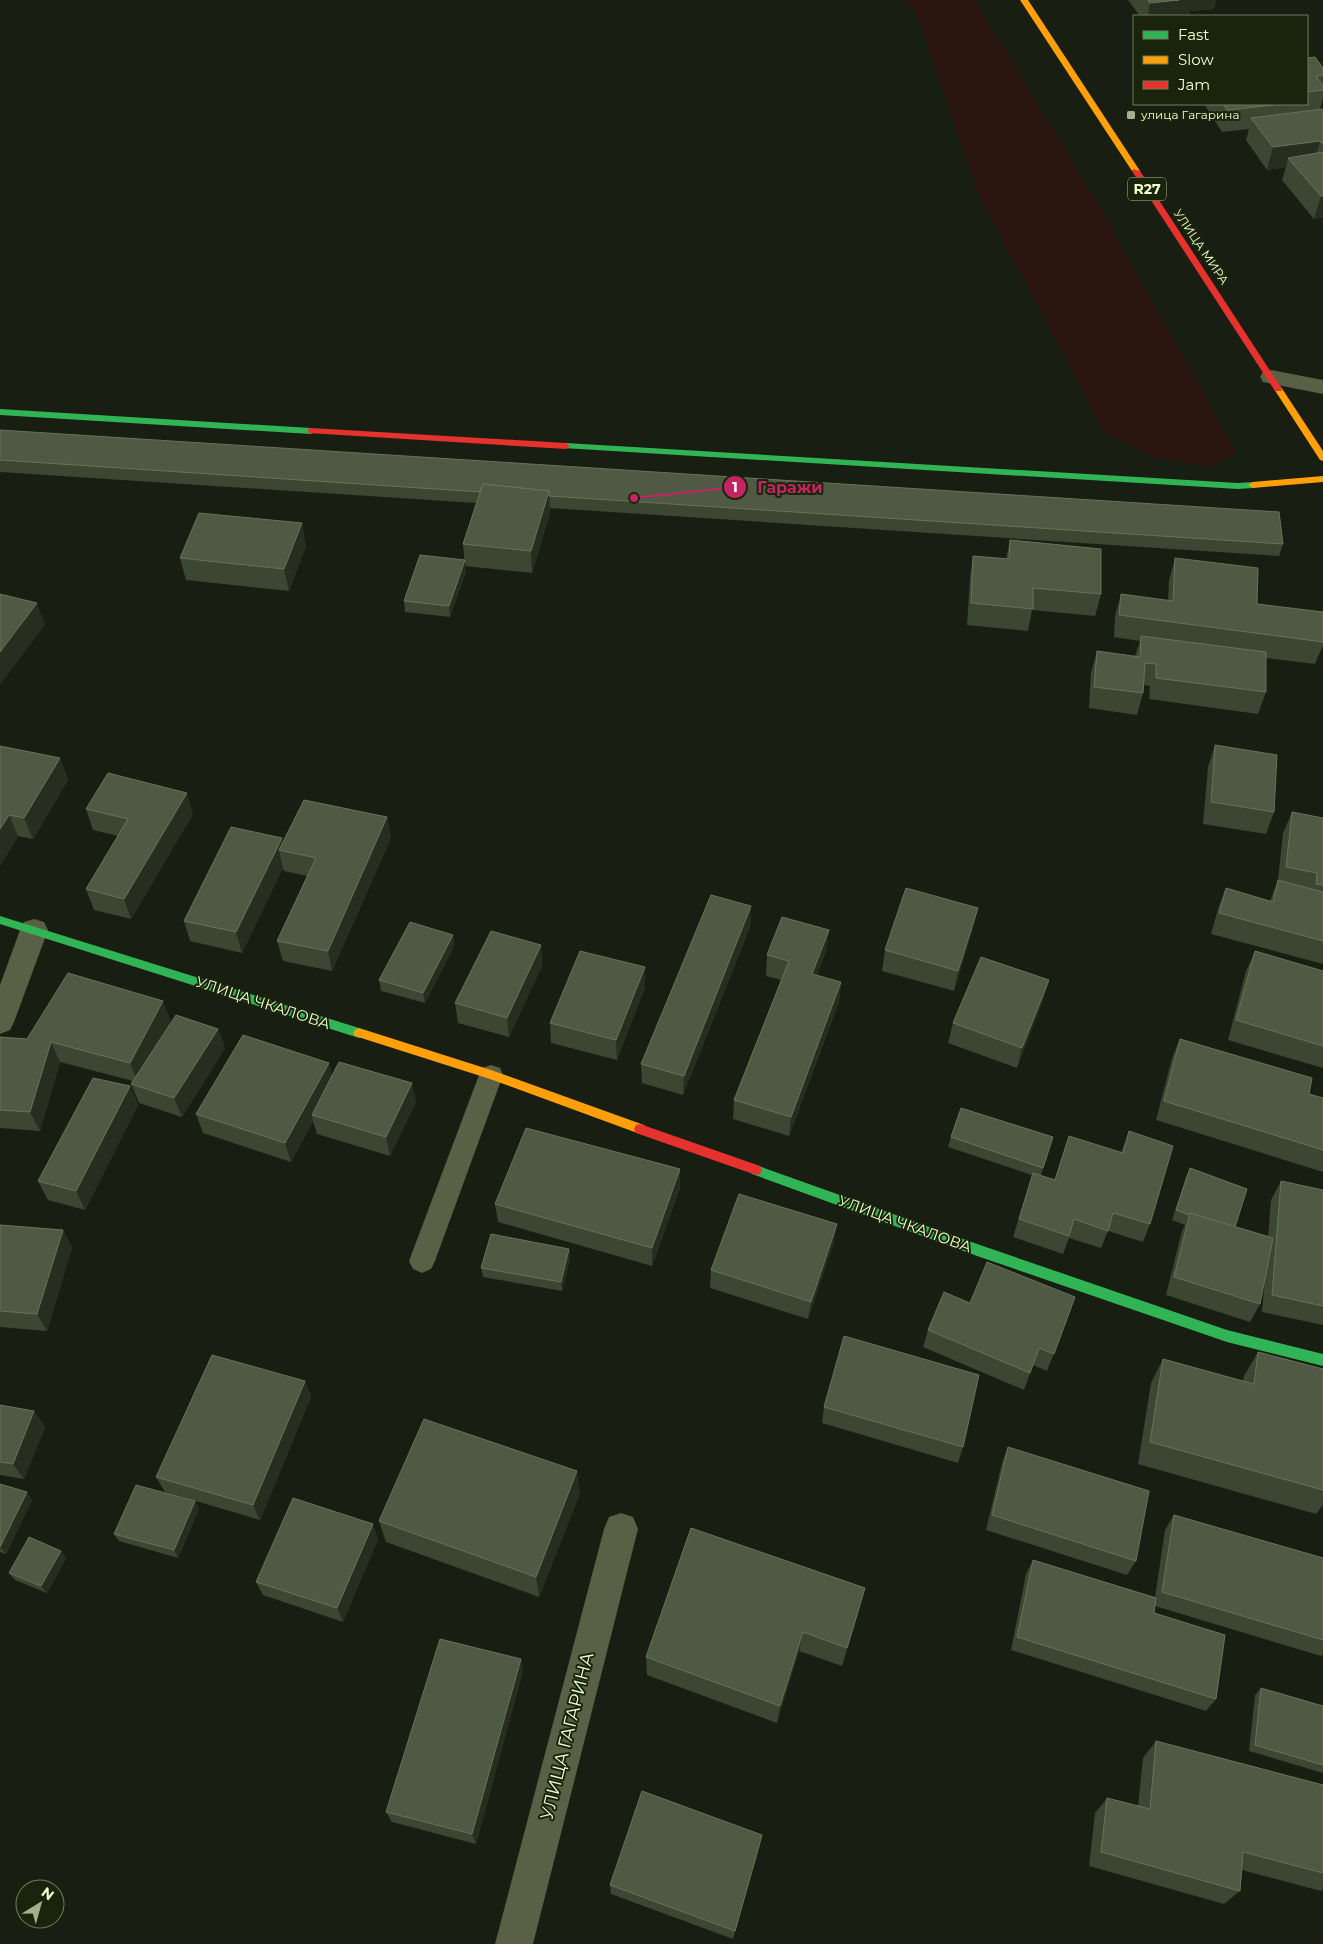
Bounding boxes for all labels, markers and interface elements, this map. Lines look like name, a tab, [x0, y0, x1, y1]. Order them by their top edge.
legend	[1133, 15, 1308, 105]
text: Fast	[1178, 25, 1209, 44]
text: Slow	[1178, 50, 1214, 69]
text: Jam	[1177, 75, 1210, 94]
place label: улица Гагарина	[1140, 107, 1239, 122]
marker: улица Гагарина	[1125, 109, 1137, 121]
road number: R27	[1128, 178, 1166, 200]
street label: УЛИЦА МИРА	[1171, 206, 1232, 287]
callout: Гаражи	[723, 472, 833, 503]
text: 1	[732, 477, 738, 496]
text: Гаражи	[757, 478, 823, 497]
street label: УЛИЦА ЧКАЛОВА	[193, 972, 333, 1033]
street label: УЛИЦА ЧКАЛОВА	[836, 1191, 974, 1256]
street label: УЛИЦА ГАГАРИНА	[536, 1649, 599, 1822]
north arrow	[15, 1879, 65, 1929]
text: N	[38, 1883, 58, 1904]

